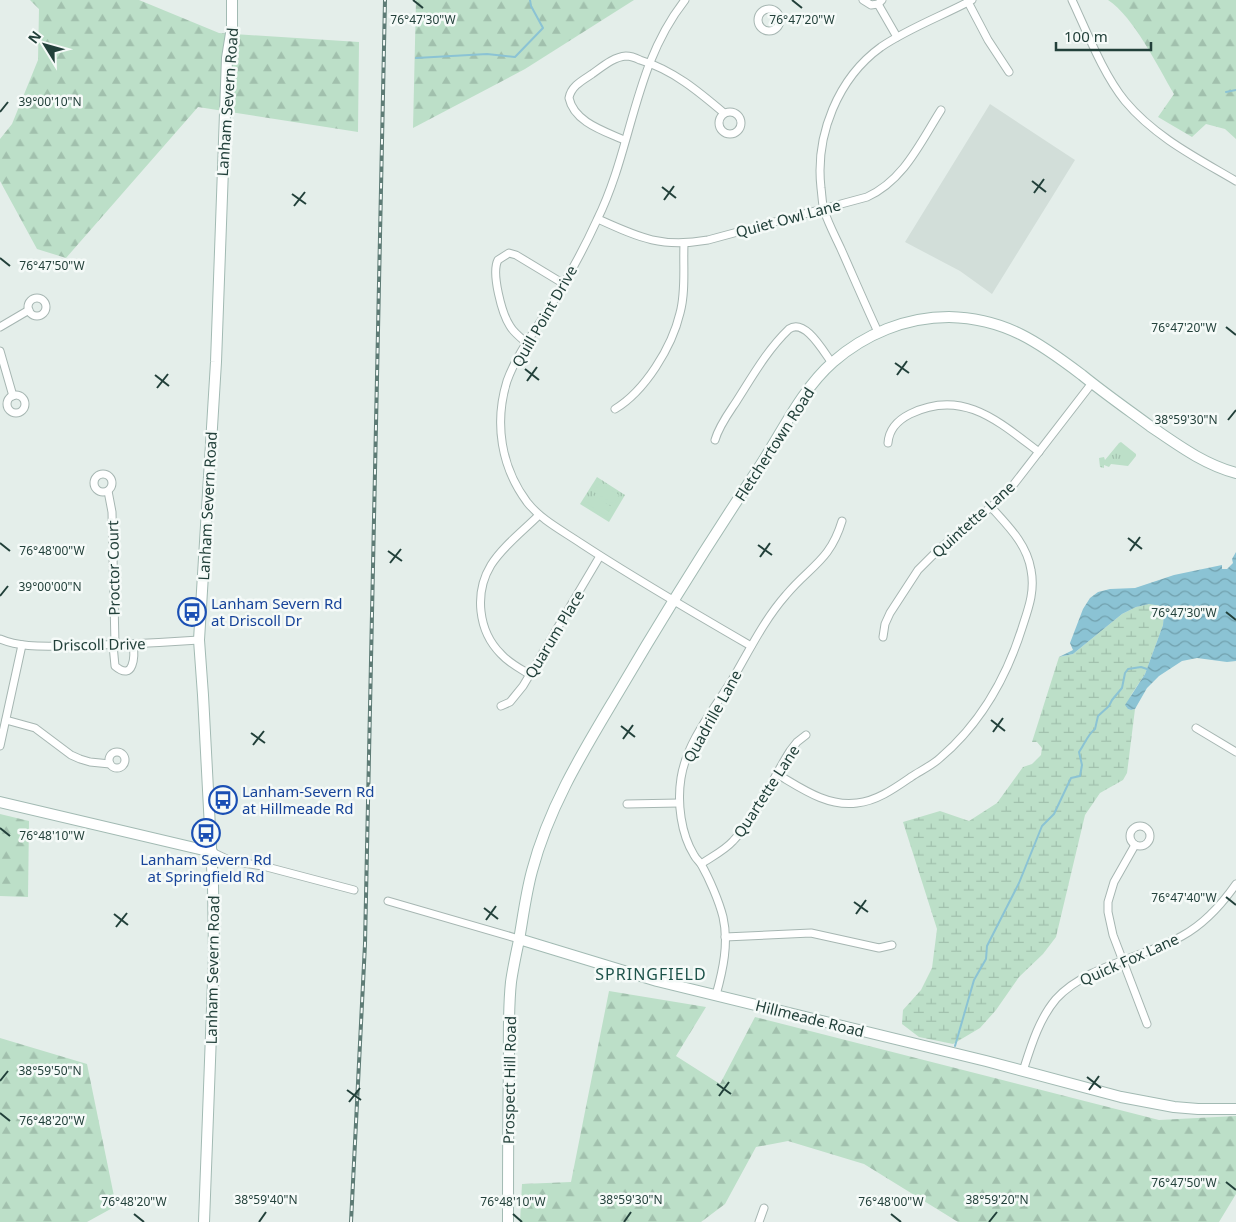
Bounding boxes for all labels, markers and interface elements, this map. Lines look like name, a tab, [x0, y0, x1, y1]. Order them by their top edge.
text: 76°47'30"W	[390, 11, 456, 28]
text: 76°47'20"W	[769, 11, 835, 28]
north arrow	[20, 20, 70, 70]
scale bar	[1056, 20, 1151, 52]
text: 100 m	[1064, 26, 1108, 46]
text: N	[23, 27, 45, 47]
street label: Lanham Severn Road	[212, 27, 242, 177]
text: 39°00'10"N	[18, 93, 82, 110]
street label: Quiet Owl Lane	[733, 194, 843, 242]
text: 76°47'50"W	[19, 257, 85, 274]
street label: Quill Point Drive	[507, 262, 581, 370]
text: 76°47'20"W	[1151, 319, 1217, 336]
street label: Fletchertown Road	[730, 383, 818, 505]
text: 38°59'30"N	[1154, 411, 1218, 428]
street label: Lanham Severn Road	[193, 431, 221, 581]
street label: Quintette Lane	[927, 476, 1019, 562]
street label: Proctor Court	[102, 520, 124, 616]
text: 76°48'00"W	[19, 542, 85, 559]
text: 39°00'00"N	[18, 578, 82, 595]
street label: Quarum Place	[520, 586, 588, 682]
place label: Lanham Severn Rd at Driscoll Dr	[211, 593, 343, 630]
bus stop icon: Lanham Severn Rd at Driscoll Dr	[177, 597, 207, 627]
text: 76°47'30"W	[1151, 604, 1217, 621]
street label: Driscoll Drive	[52, 633, 146, 655]
street label: Quadrille Lane	[678, 666, 746, 766]
street label: Quartette Lane	[729, 741, 803, 841]
place label: Lanham-Severn Rd at Hillmeade Rd	[242, 781, 374, 818]
bus stop icon: Lanham-Severn Rd at Hillmeade Rd	[208, 785, 238, 815]
bus stop icon: Lanham Severn Rd at Springfield Rd	[191, 818, 221, 848]
text: 76°48'10"W	[19, 827, 85, 844]
place label: Lanham Severn Rd at Springfield Rd	[140, 849, 272, 886]
text: 76°47'40"W	[1151, 889, 1217, 906]
street label: Lanham Severn Road	[201, 895, 223, 1045]
street label: Quick Fox Lane	[1076, 928, 1182, 990]
district label: SPRINGFIELD	[595, 963, 707, 985]
street label: Hillmeade Road	[754, 995, 866, 1041]
street label: Prospect Hill Road	[498, 1016, 520, 1144]
text: 38°59'50"N	[18, 1062, 82, 1079]
text: 76°48'20"W	[19, 1112, 85, 1129]
text: 76°47'50"W	[1151, 1174, 1217, 1191]
text: 38°59'40"N	[234, 1191, 298, 1208]
text: 38°59'30"N	[599, 1191, 663, 1208]
text: 38°59'20"N	[965, 1191, 1029, 1208]
text: 76°48'20"W	[101, 1193, 167, 1210]
text: 76°48'10"W	[480, 1193, 546, 1210]
text: 76°48'00"W	[858, 1193, 924, 1210]

